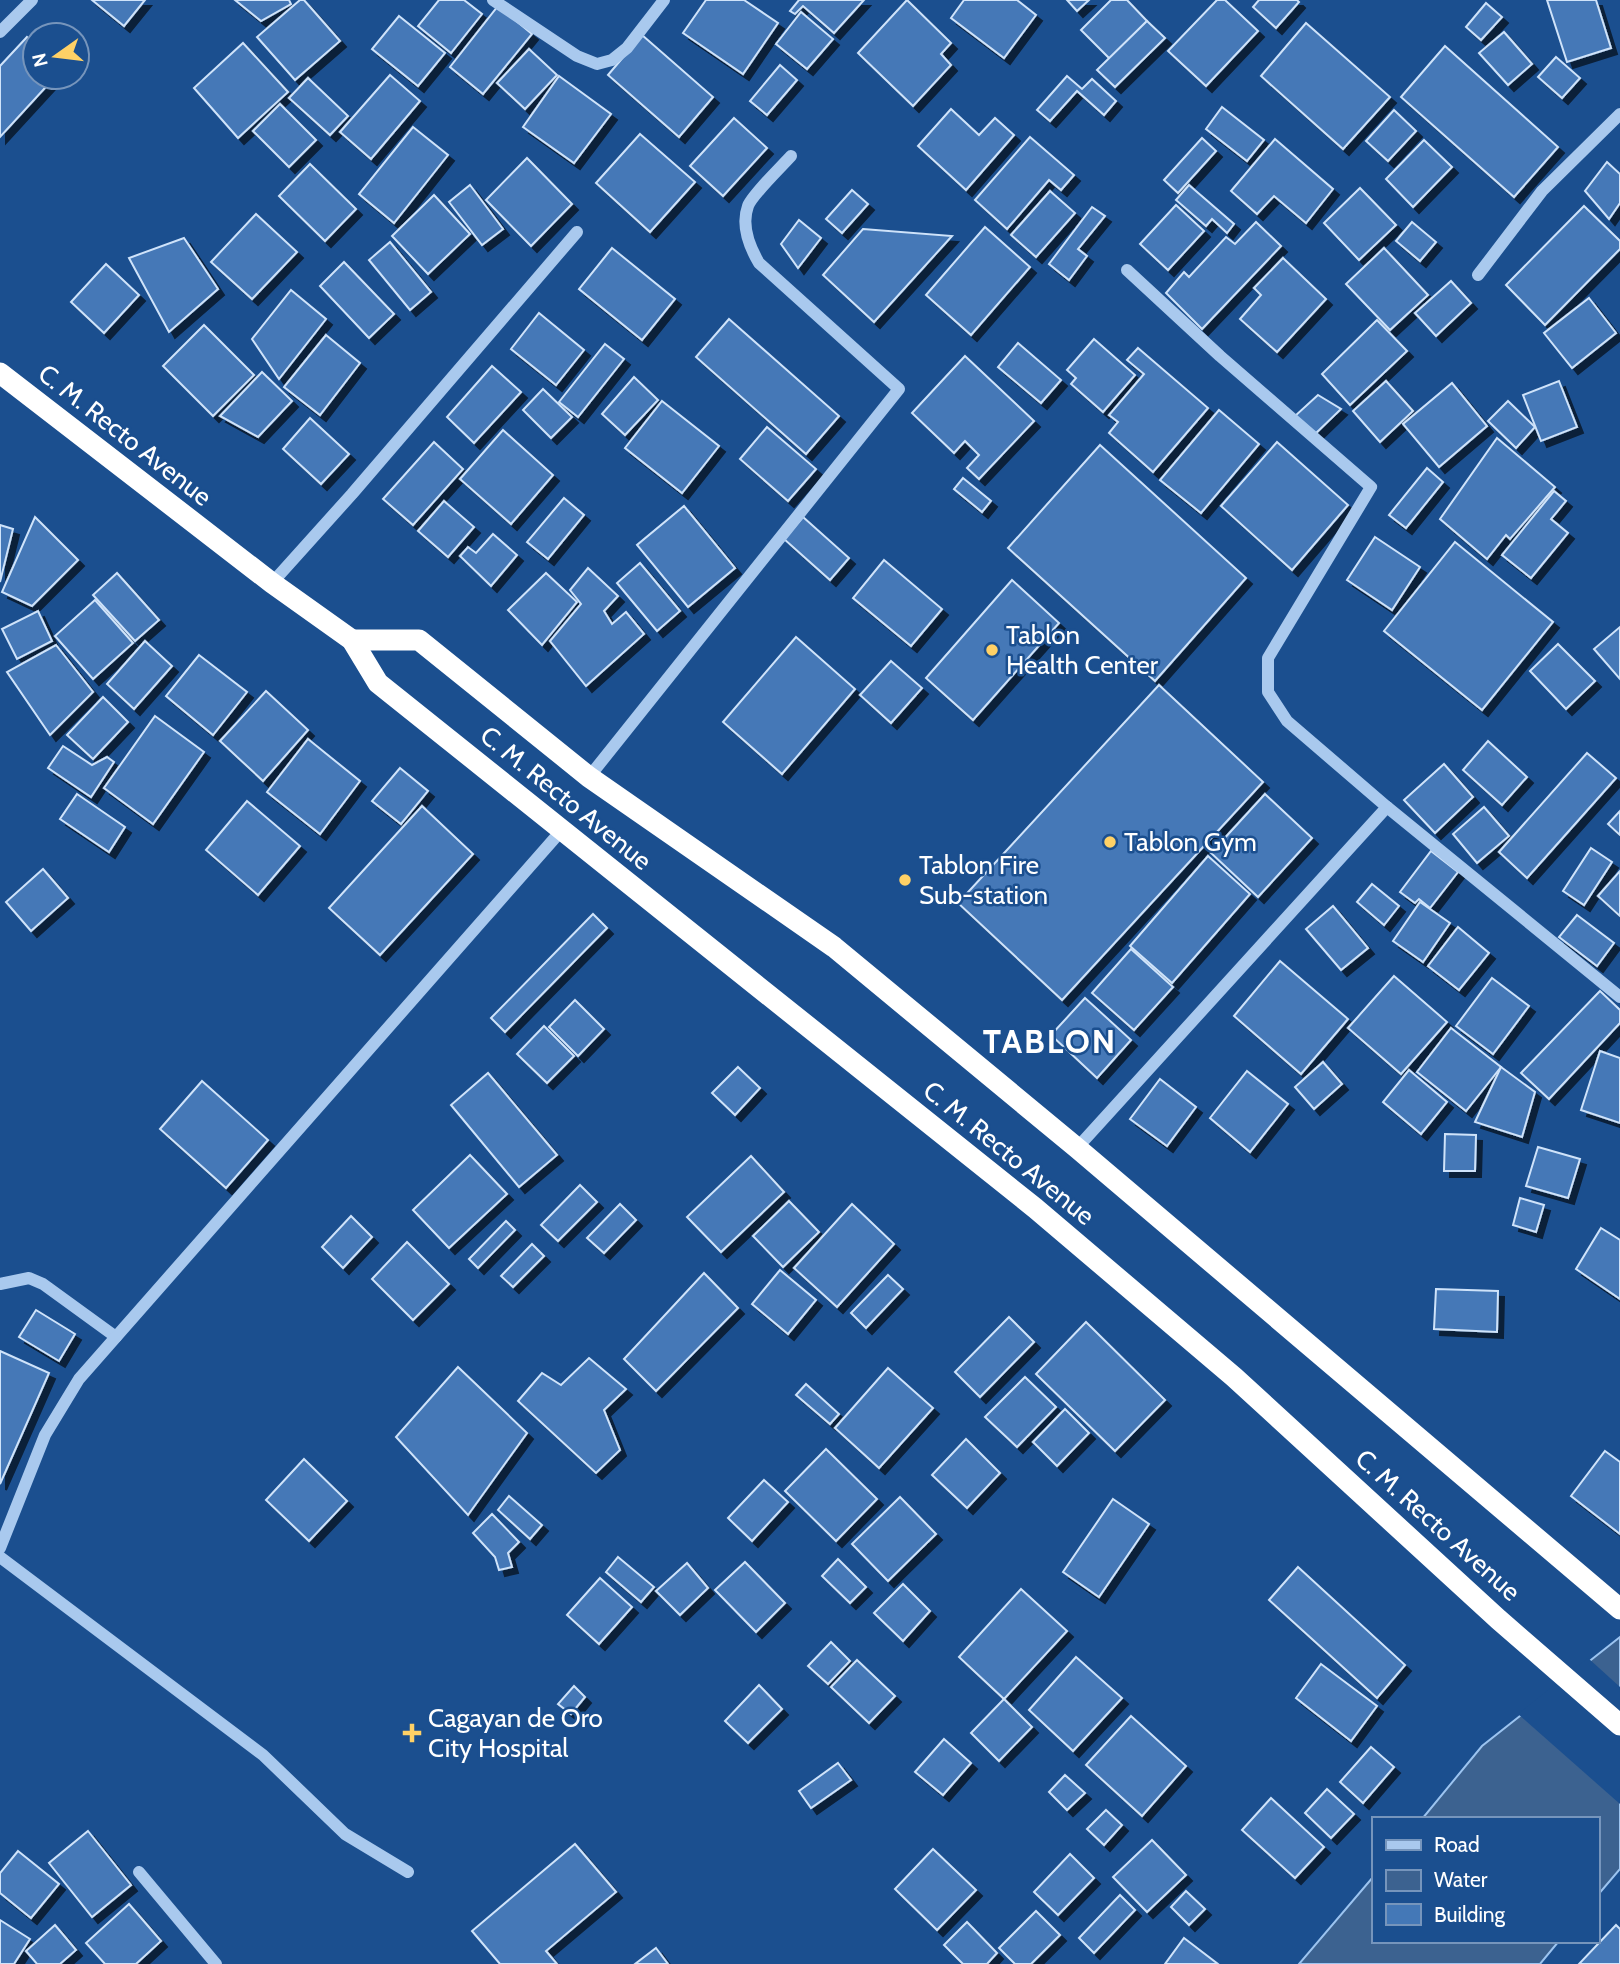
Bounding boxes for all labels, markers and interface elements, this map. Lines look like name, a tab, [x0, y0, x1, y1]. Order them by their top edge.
north arrow	[21, 21, 91, 91]
text: N	[27, 51, 53, 69]
street label: C. M. Recto Avenue	[32, 357, 218, 513]
place label: Tablon Health Center	[1006, 619, 1159, 681]
marker: Tablon Health Center	[984, 642, 1000, 658]
street label: C. M. Recto Avenue	[474, 719, 658, 877]
place label: Tablon Gym	[1124, 826, 1257, 858]
marker: Tablon Gym	[1102, 834, 1118, 850]
place label: Tablon Fire Sub-station	[919, 849, 1048, 911]
marker: Tablon Fire Sub-station	[897, 872, 913, 888]
district label: TABLON	[983, 1021, 1117, 1061]
street label: C. M. Recto Avenue	[917, 1074, 1101, 1232]
street label: C. M. Recto Avenue	[1349, 1442, 1527, 1608]
place label: Cagayan de Oro City Hospital	[428, 1702, 603, 1764]
marker: Cagayan de Oro City Hospital	[402, 1723, 422, 1743]
legend	[1372, 1817, 1599, 1943]
text: Road	[1434, 1832, 1480, 1857]
text: Water	[1434, 1867, 1488, 1892]
text: Building	[1434, 1902, 1506, 1927]

